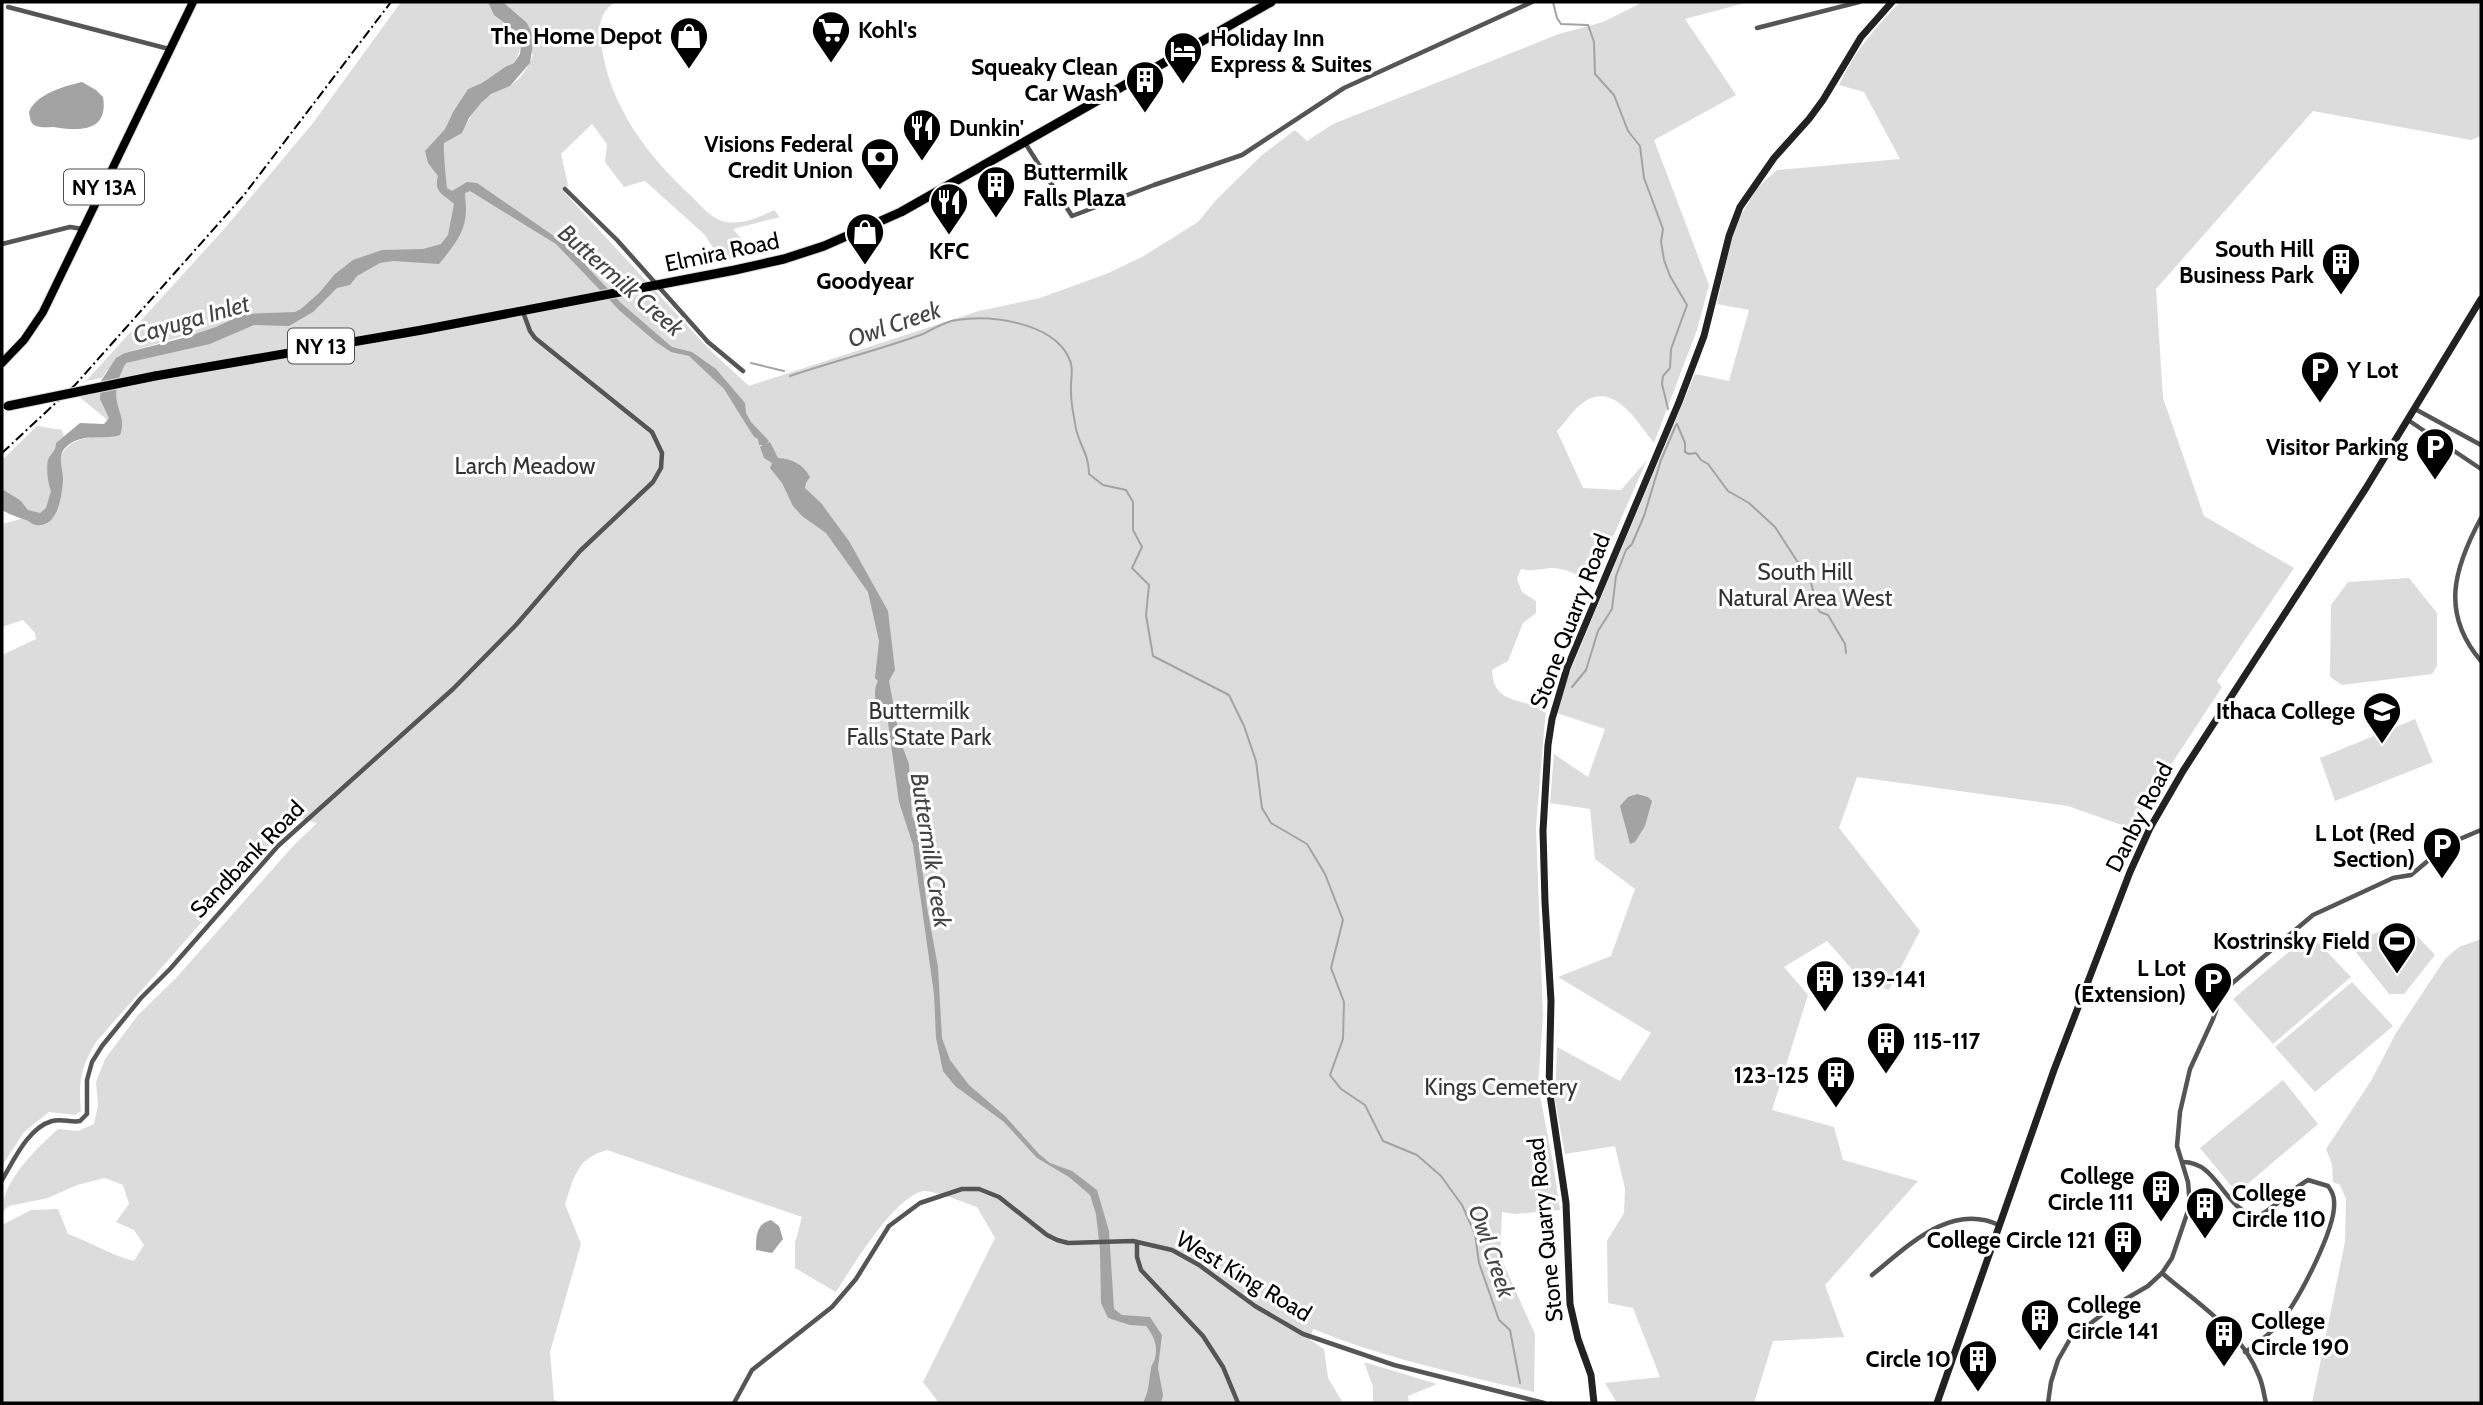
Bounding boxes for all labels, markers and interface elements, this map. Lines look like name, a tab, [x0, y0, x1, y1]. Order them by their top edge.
supermarket icon: Kohl's	[810, 9, 852, 64]
shop icon: The Home Depot	[668, 15, 710, 70]
place label: Kohl's	[858, 16, 917, 44]
place label: The Home Depot	[491, 22, 662, 50]
place label: Holiday Inn Express & Suites	[1210, 24, 1372, 78]
hotel icon: Holiday Inn Express & Suites	[1162, 30, 1204, 85]
place label: Squeaky Clean Car Wash	[971, 53, 1118, 107]
building icon: Squeaky Clean Car Wash	[1124, 59, 1166, 114]
restaurant icon: Dunkin'	[901, 107, 943, 162]
place label: Dunkin'	[949, 114, 1024, 142]
place label: Visions Federal Credit Union	[704, 130, 853, 184]
bank icon: Visions Federal Credit Union	[859, 136, 901, 191]
place label: Buttermilk Falls Plaza	[1023, 158, 1129, 212]
building icon: Buttermilk Falls Plaza	[975, 164, 1017, 219]
road number: NY 13A	[64, 170, 144, 204]
restaurant icon: KFC	[928, 181, 970, 236]
shop icon: Goodyear	[844, 211, 886, 266]
water label: Buttermilk Creek	[552, 218, 690, 343]
street label: Elmira Road	[662, 226, 782, 278]
place label: South Hill Business Park	[2179, 235, 2315, 289]
place label: KFC	[929, 237, 969, 265]
building icon: South Hill Business Park	[2320, 241, 2362, 296]
place label: Goodyear	[816, 267, 914, 295]
water label: Cayuga Inlet	[129, 288, 253, 349]
water label: Owl Creek	[844, 294, 945, 353]
road number: NY 13	[288, 328, 354, 364]
parking icon: Y Lot	[2299, 349, 2341, 404]
place label: Y Lot	[2346, 356, 2398, 384]
parking icon: Visitor Parking	[2414, 426, 2456, 481]
place label: Visitor Parking	[2266, 433, 2408, 461]
park label: Larch Meadow	[455, 452, 596, 480]
street label: Stone Quarry Road	[1524, 530, 1616, 712]
park label: South Hill Natural Area West	[1718, 558, 1892, 612]
school or university icon: Ithaca College	[2361, 690, 2403, 745]
park label: Buttermilk Falls State Park	[846, 697, 992, 751]
place label: Ithaca College	[2216, 697, 2355, 725]
street label: Danby Road	[2099, 757, 2179, 877]
water label: Buttermilk Creek	[904, 771, 958, 930]
street label: Sandbank Road	[184, 795, 310, 923]
place label: L Lot (Red Section)	[2315, 819, 2415, 873]
parking icon: L Lot (Red Section)	[2421, 825, 2463, 880]
sports icon: Kostrinsky Field	[2376, 920, 2418, 975]
place label: Kostrinsky Field	[2213, 927, 2370, 955]
place label: L Lot (Extension)	[2074, 954, 2186, 1008]
building icon: 139-141	[1804, 958, 1846, 1013]
parking icon: L Lot (Extension)	[2192, 960, 2234, 1015]
place label: 139-141	[1852, 965, 1926, 993]
building icon: 115-117	[1865, 1020, 1907, 1075]
place label: 115-117	[1913, 1027, 1981, 1055]
building icon: 123-125	[1815, 1054, 1857, 1109]
place label: 123-125	[1734, 1061, 1809, 1089]
park label: Kings Cemetery	[1424, 1073, 1578, 1101]
street label: Stone Quarry Road	[1521, 1136, 1569, 1324]
place label: College Circle 111	[2048, 1162, 2134, 1216]
building icon: College Circle 111	[2140, 1168, 2182, 1223]
place label: College Circle 110	[2232, 1179, 2326, 1233]
building icon: College Circle 110	[2184, 1185, 2226, 1240]
water label: Owl Creek	[1463, 1201, 1522, 1302]
building icon: College Circle 121	[2102, 1219, 2144, 1274]
street label: West King Road	[1171, 1225, 1317, 1327]
place label: College Circle 121	[1927, 1226, 2096, 1254]
place label: College Circle 141	[2067, 1291, 2159, 1345]
building icon: College Circle 141	[2019, 1297, 2061, 1352]
place label: College Circle 190	[2251, 1307, 2350, 1361]
building icon: College Circle 190	[2203, 1313, 2245, 1368]
building icon: Circle 10	[1957, 1338, 1999, 1393]
place label: Circle 10	[1865, 1345, 1951, 1373]

